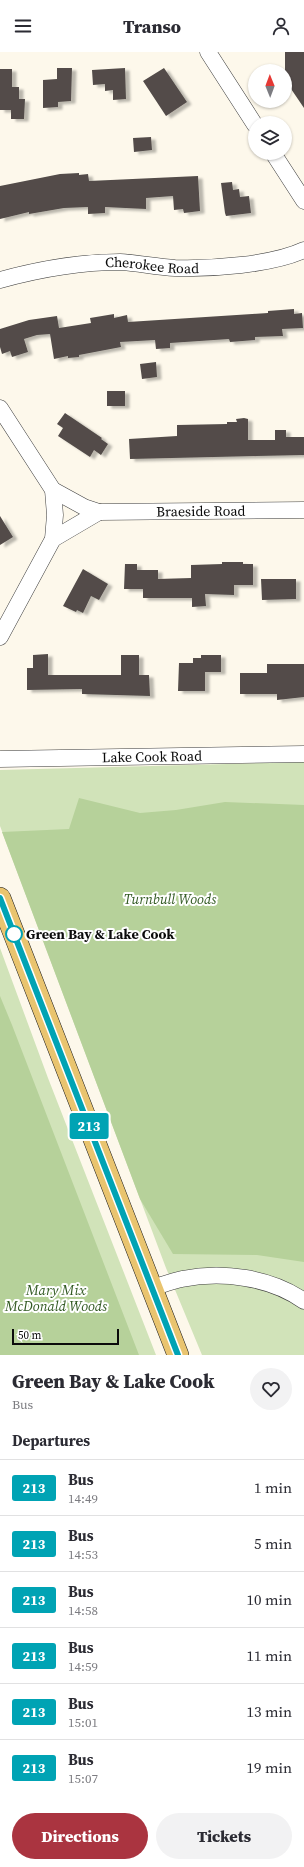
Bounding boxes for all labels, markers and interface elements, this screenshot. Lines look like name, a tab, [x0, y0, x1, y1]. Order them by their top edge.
text: Transo	[123, 14, 181, 39]
icon: menu	[12, 15, 34, 37]
icon: person	[270, 15, 292, 37]
north arrow	[248, 64, 292, 108]
map controls	[248, 64, 292, 160]
button: layers	[248, 116, 292, 160]
street label: Cherokee Road	[105, 252, 199, 278]
street label: Braeside Road	[156, 501, 246, 521]
street label: Lake Cook Road	[102, 746, 202, 767]
park label: Turnbull Woods	[124, 889, 217, 909]
place label: Green Bay & Lake Cook	[26, 924, 175, 944]
marker: Green Bay & Lake Cook	[5, 925, 23, 943]
line badge: 213	[66, 1113, 112, 1139]
text: 213	[78, 1116, 100, 1136]
park label: Mary Mix McDonald Woods	[4, 1280, 108, 1316]
scale bar	[12, 1327, 119, 1346]
text: 50 m	[18, 1328, 41, 1343]
text: Green Bay & Lake Cook	[12, 1368, 215, 1394]
button: heart	[250, 1368, 292, 1410]
text: Bus	[12, 1396, 33, 1413]
text: Departures	[12, 1430, 90, 1451]
text: Bus	[68, 1469, 94, 1490]
text: 1 min	[254, 1477, 292, 1498]
text: 213	[23, 1478, 45, 1498]
text: 14:49	[68, 1490, 98, 1507]
text: Bus	[68, 1525, 94, 1546]
text: 5 min	[254, 1533, 292, 1554]
text: 213	[23, 1534, 45, 1554]
text: 14:53	[68, 1546, 98, 1563]
text: Bus	[68, 1581, 94, 1602]
text: 10 min	[246, 1589, 292, 1610]
text: 213	[23, 1590, 45, 1610]
text: 14:58	[68, 1602, 98, 1619]
text: Bus	[68, 1637, 94, 1658]
text: 11 min	[246, 1645, 292, 1666]
text: 213	[23, 1646, 45, 1666]
text: 14:59	[68, 1658, 98, 1675]
text: Bus	[68, 1693, 94, 1714]
text: 13 min	[246, 1701, 292, 1722]
text: 213	[23, 1702, 45, 1722]
text: 15:01	[68, 1714, 98, 1731]
text: Bus	[68, 1749, 94, 1770]
text: 19 min	[246, 1757, 292, 1778]
text: 213	[23, 1758, 45, 1778]
text: 15:07	[68, 1770, 98, 1787]
button: Directions	[12, 1813, 148, 1859]
button: Tickets	[156, 1813, 292, 1859]

